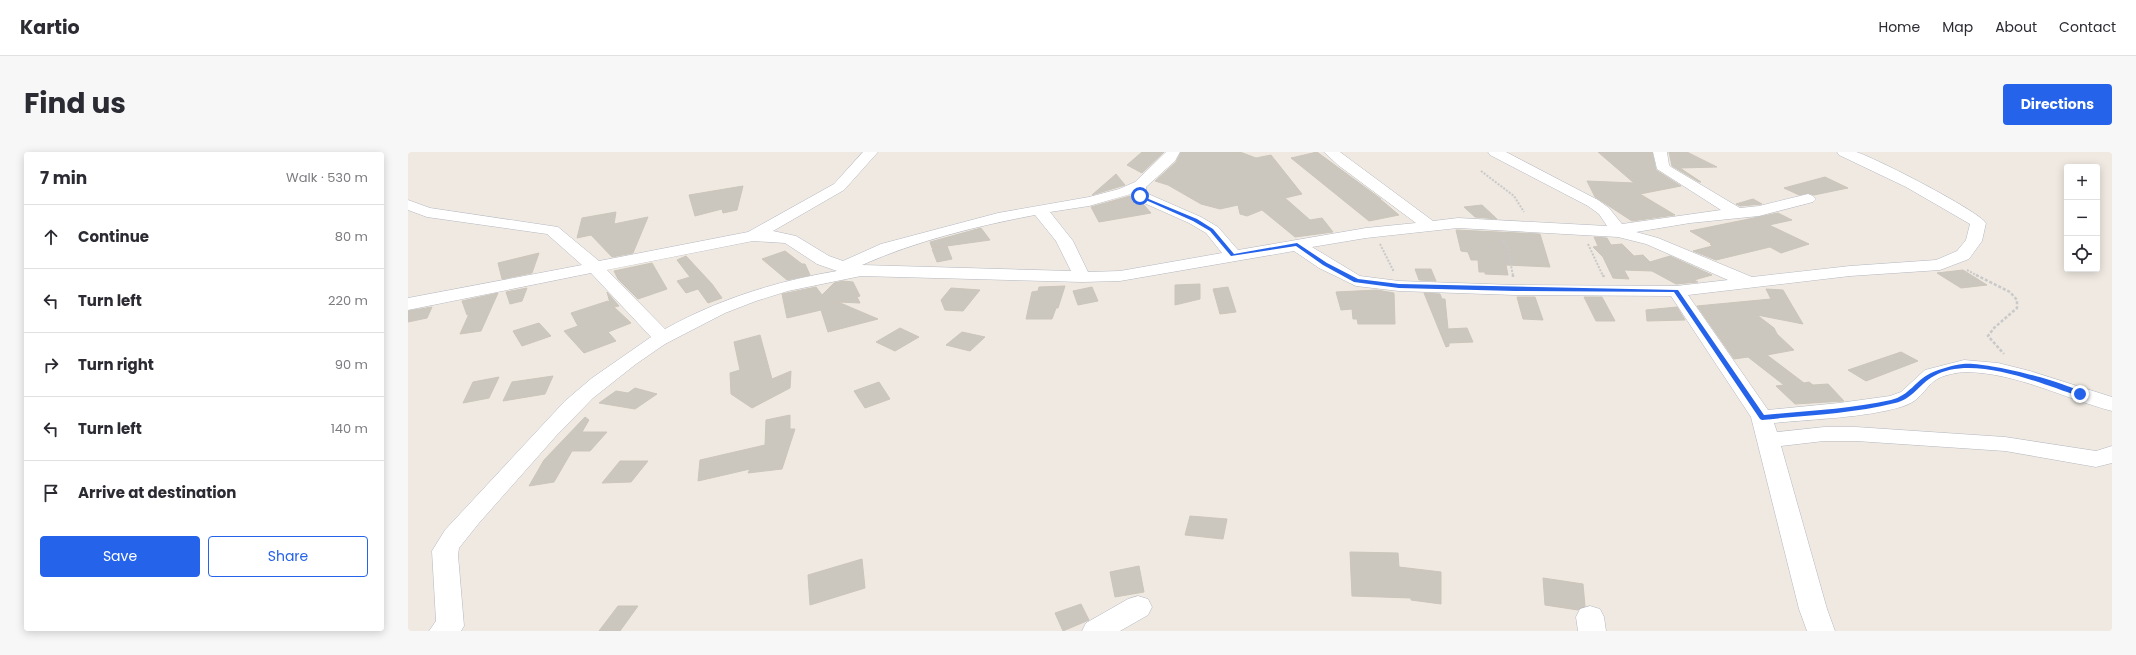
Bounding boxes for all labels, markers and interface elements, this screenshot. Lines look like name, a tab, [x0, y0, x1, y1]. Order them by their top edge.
text: Kartio	[20, 14, 80, 41]
text: Home	[1878, 17, 1920, 37]
text: Map	[1942, 17, 1973, 37]
text: About	[1995, 17, 2037, 37]
text: Contact	[2059, 17, 2116, 37]
text: Find us	[24, 84, 126, 123]
button: Directions	[2003, 84, 2112, 125]
map controls	[2064, 164, 2100, 272]
button: +	[2064, 164, 2100, 200]
text: 7 min	[40, 166, 87, 190]
text: Walk · 530 m	[286, 168, 368, 187]
route start	[1131, 187, 1149, 205]
button: −	[2064, 200, 2100, 236]
icon: ahead	[40, 226, 62, 248]
text: Continue	[78, 226, 149, 247]
text: 80 m	[335, 227, 368, 246]
button: locate	[2064, 236, 2100, 272]
icon: left	[40, 290, 62, 312]
text: Turn left	[78, 290, 142, 311]
text: 220 m	[328, 291, 368, 310]
icon: right	[40, 354, 62, 376]
text: Turn right	[78, 354, 154, 375]
text: 90 m	[335, 355, 368, 374]
route end	[2071, 385, 2089, 403]
icon: left	[40, 418, 62, 440]
text: Turn left	[78, 418, 142, 439]
text: 140 m	[331, 419, 368, 438]
icon: arrive	[40, 482, 62, 504]
text: Arrive at destination	[78, 482, 236, 503]
button: Save	[40, 536, 200, 577]
button: Share	[208, 536, 368, 577]

